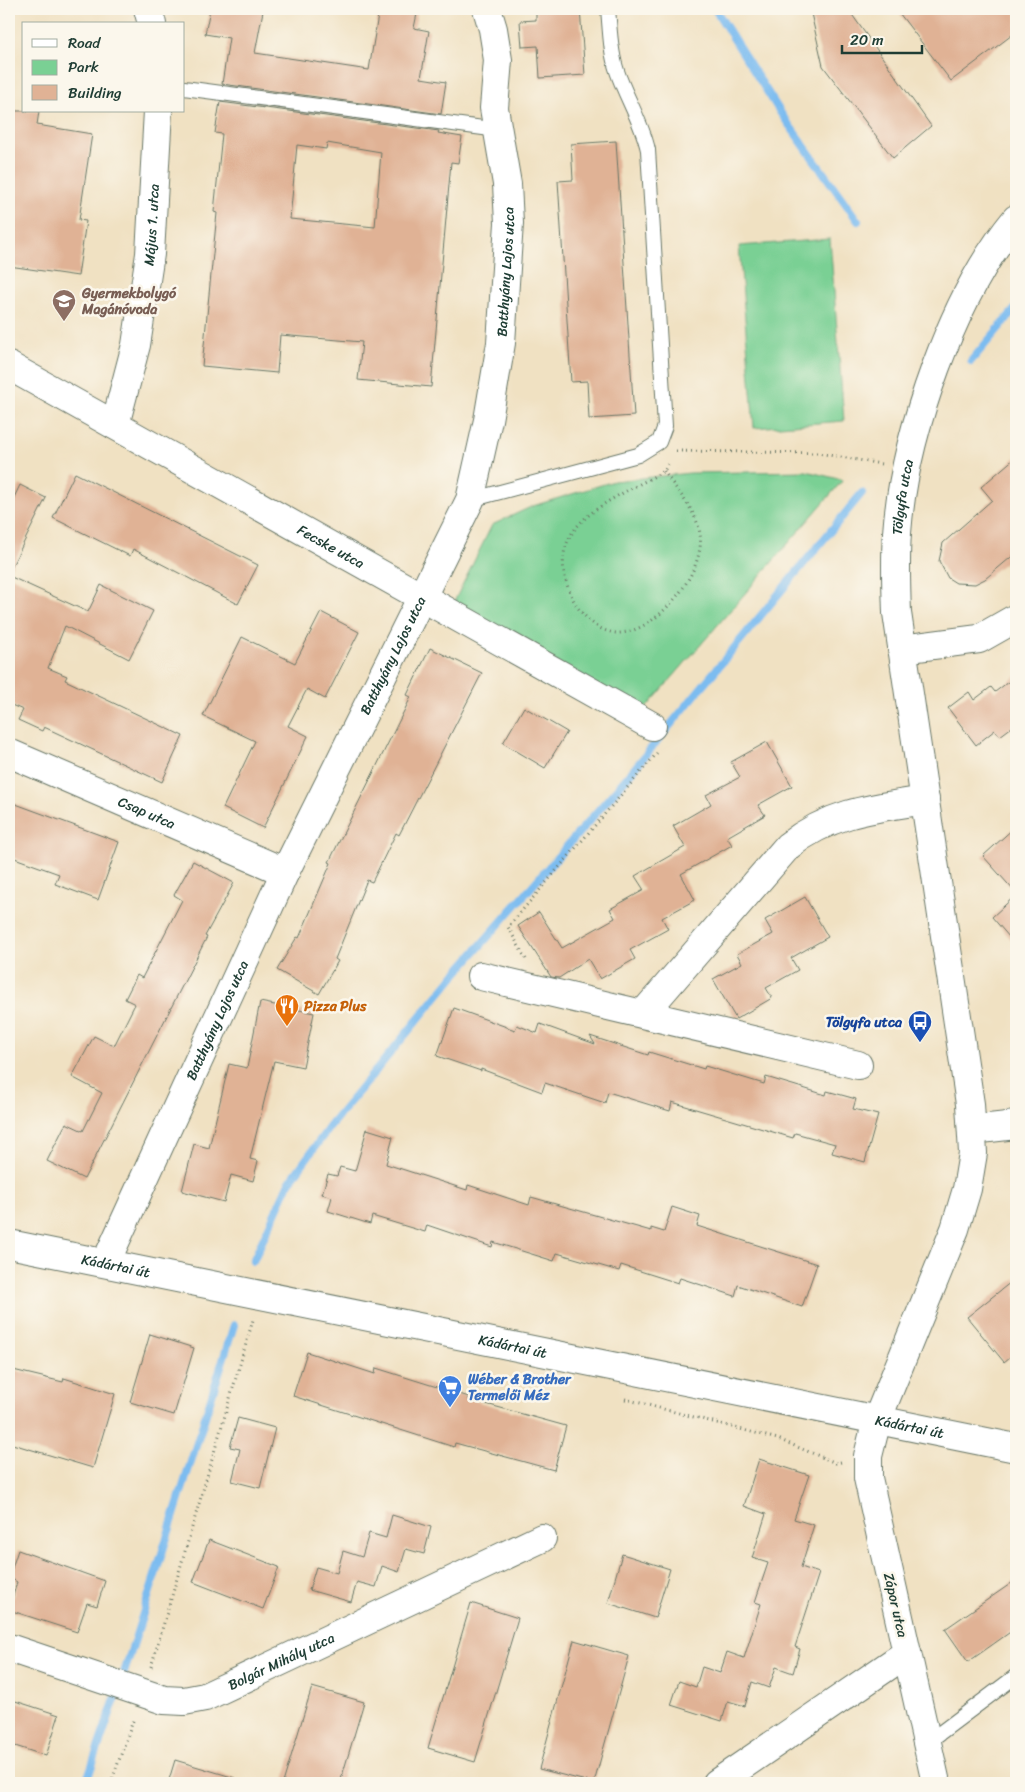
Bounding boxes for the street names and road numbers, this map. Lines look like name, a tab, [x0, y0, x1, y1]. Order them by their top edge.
street label: Május 1. utca	[136, 183, 167, 267]
street label: Batthyány Lajos utca	[489, 206, 522, 337]
street label: Tölgyfa utca	[885, 457, 921, 536]
street label: Fecske utca	[292, 518, 369, 576]
street label: Batthyány Lajos utca	[353, 592, 433, 719]
street label: Csap utca	[114, 789, 179, 836]
street label: Batthyány Lajos utca	[179, 956, 256, 1085]
street label: Kádártai út	[79, 1247, 152, 1285]
street label: Kádártai út	[476, 1327, 549, 1366]
street label: Kádártai út	[873, 1408, 946, 1446]
street label: Zápor utca	[876, 1570, 915, 1640]
street label: Bolgár Mihály utca	[224, 1626, 339, 1698]

